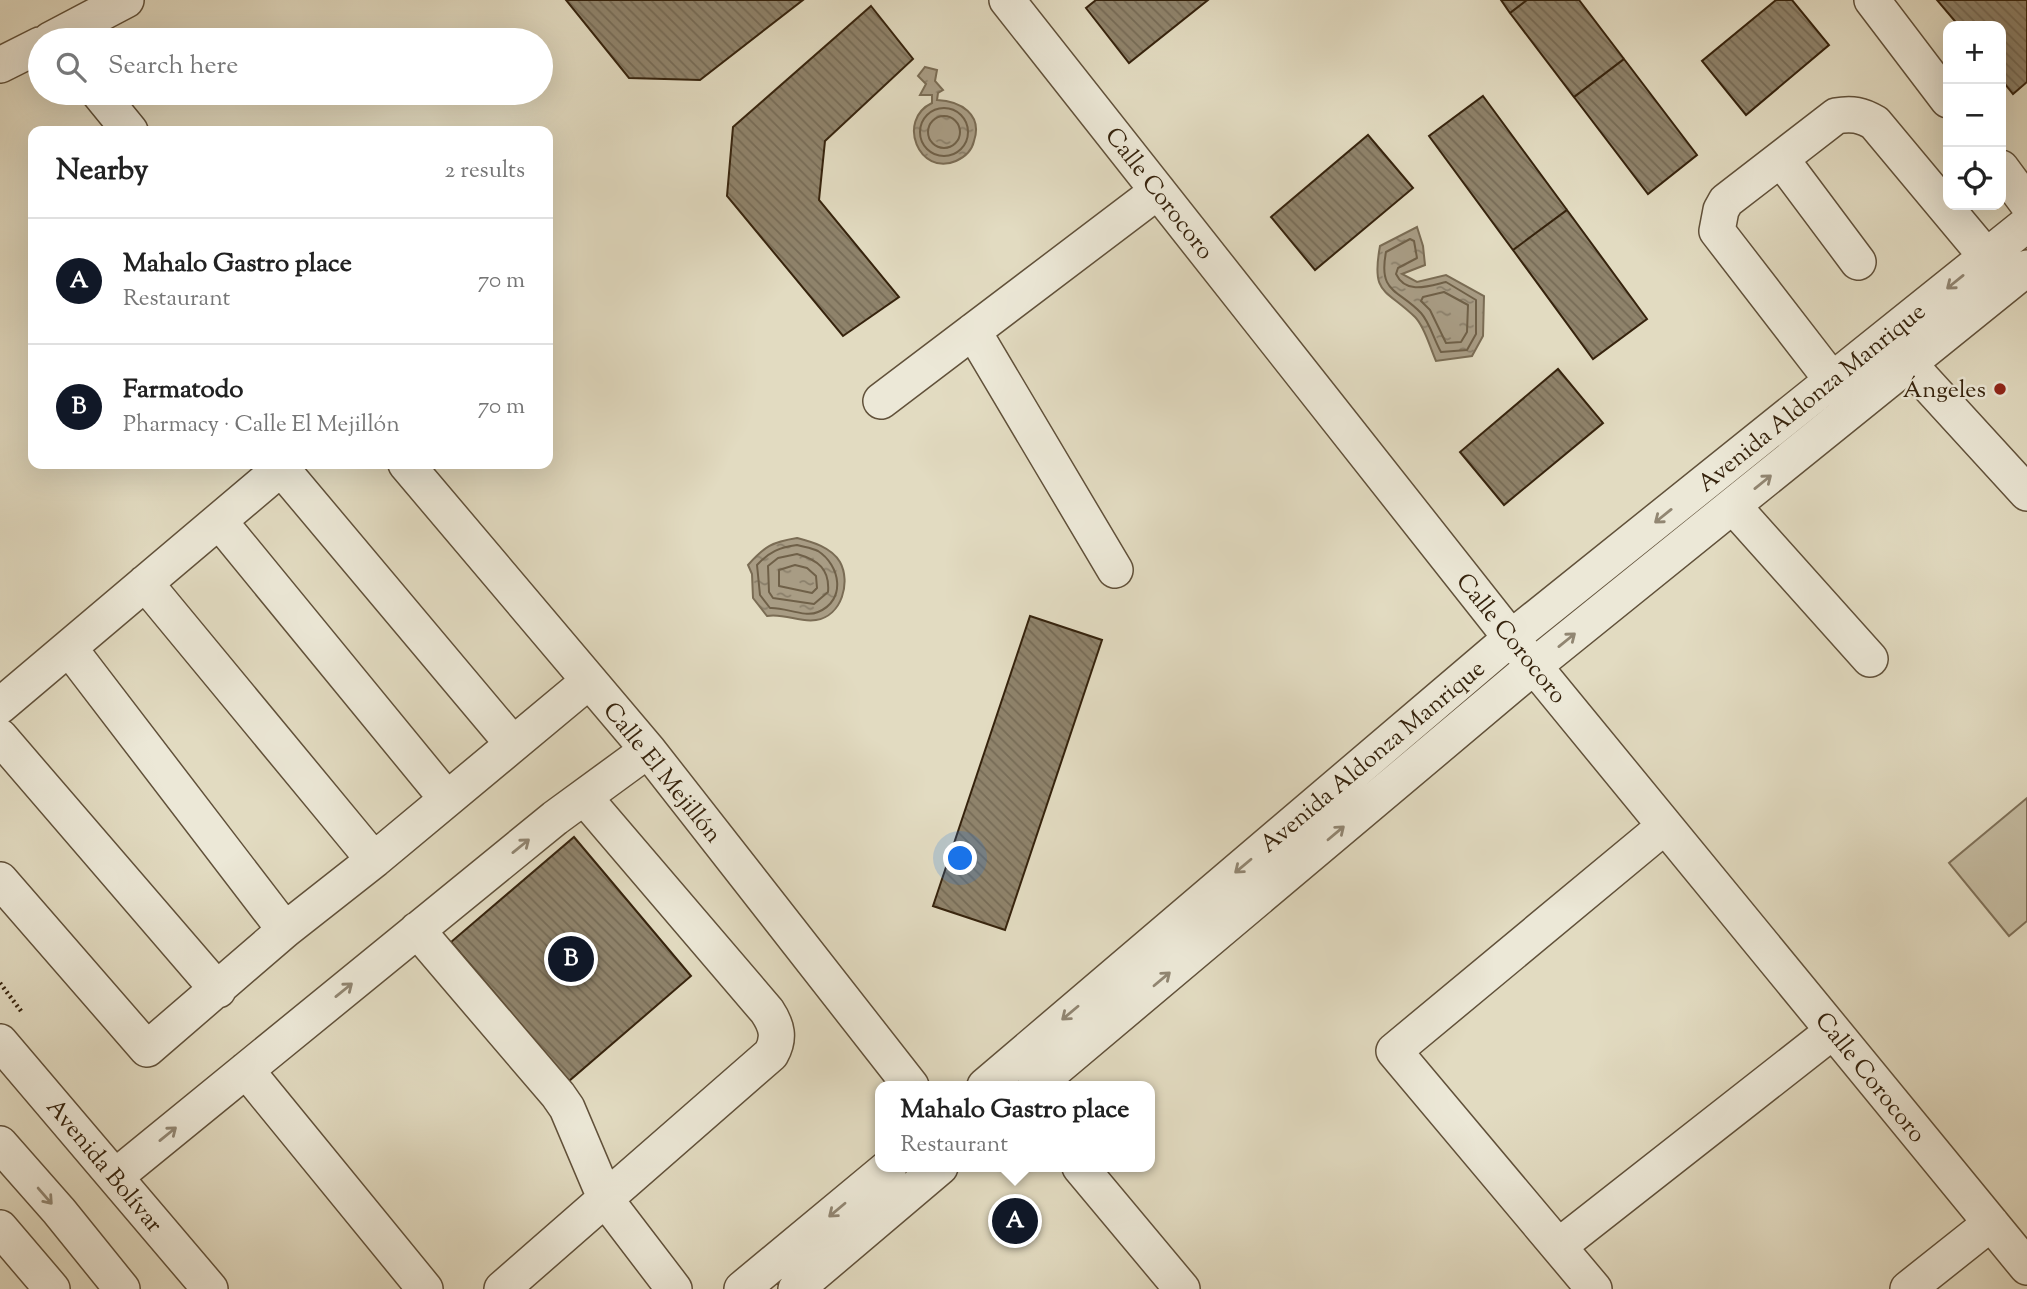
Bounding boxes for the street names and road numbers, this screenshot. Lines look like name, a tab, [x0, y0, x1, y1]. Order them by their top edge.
street label: Calle Corocoro	[1096, 121, 1221, 268]
street label: Avenida Aldonza Manrique	[1691, 296, 1934, 501]
street label: Calle Corocoro	[1447, 567, 1574, 712]
street label: Avenida Aldonza Manrique	[1253, 653, 1493, 862]
street label: Calle El Mejillón	[594, 696, 729, 851]
street label: Calle Corocoro	[1806, 1006, 1933, 1151]
street label: Avenida Bolívar	[37, 1092, 170, 1241]

